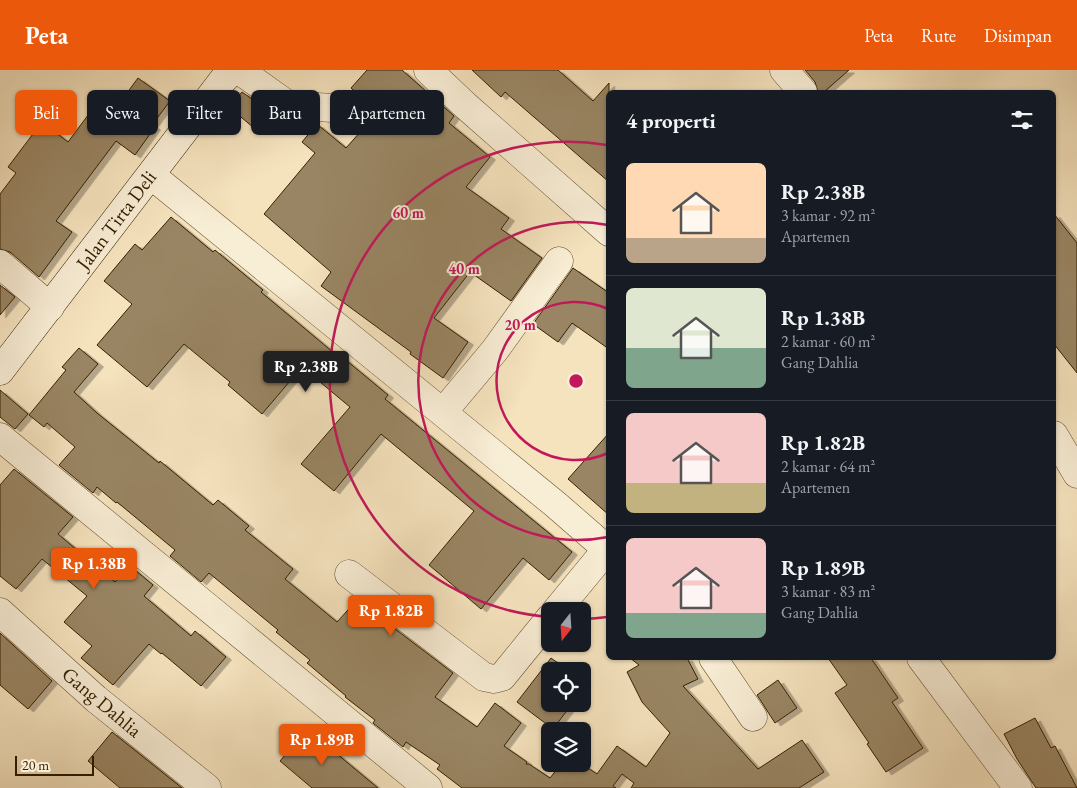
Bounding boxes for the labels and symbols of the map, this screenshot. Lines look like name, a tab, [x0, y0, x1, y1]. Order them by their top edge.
street label: Jalan Tirta Deli	[69, 165, 162, 277]
text: 60 m	[392, 203, 424, 222]
text: 40 m	[448, 259, 480, 278]
text: 20 m	[504, 315, 536, 334]
pin: Rp 2.38B	[254, 350, 358, 393]
centre of rings	[567, 372, 585, 390]
pin: Rp 1.38B	[42, 548, 146, 590]
pin: Rp 1.82B	[339, 594, 443, 637]
north arrow	[541, 602, 591, 652]
street label: Gang Dahlia	[57, 661, 147, 743]
pin: Rp 1.89B	[270, 724, 374, 766]
scale bar	[15, 753, 94, 776]

